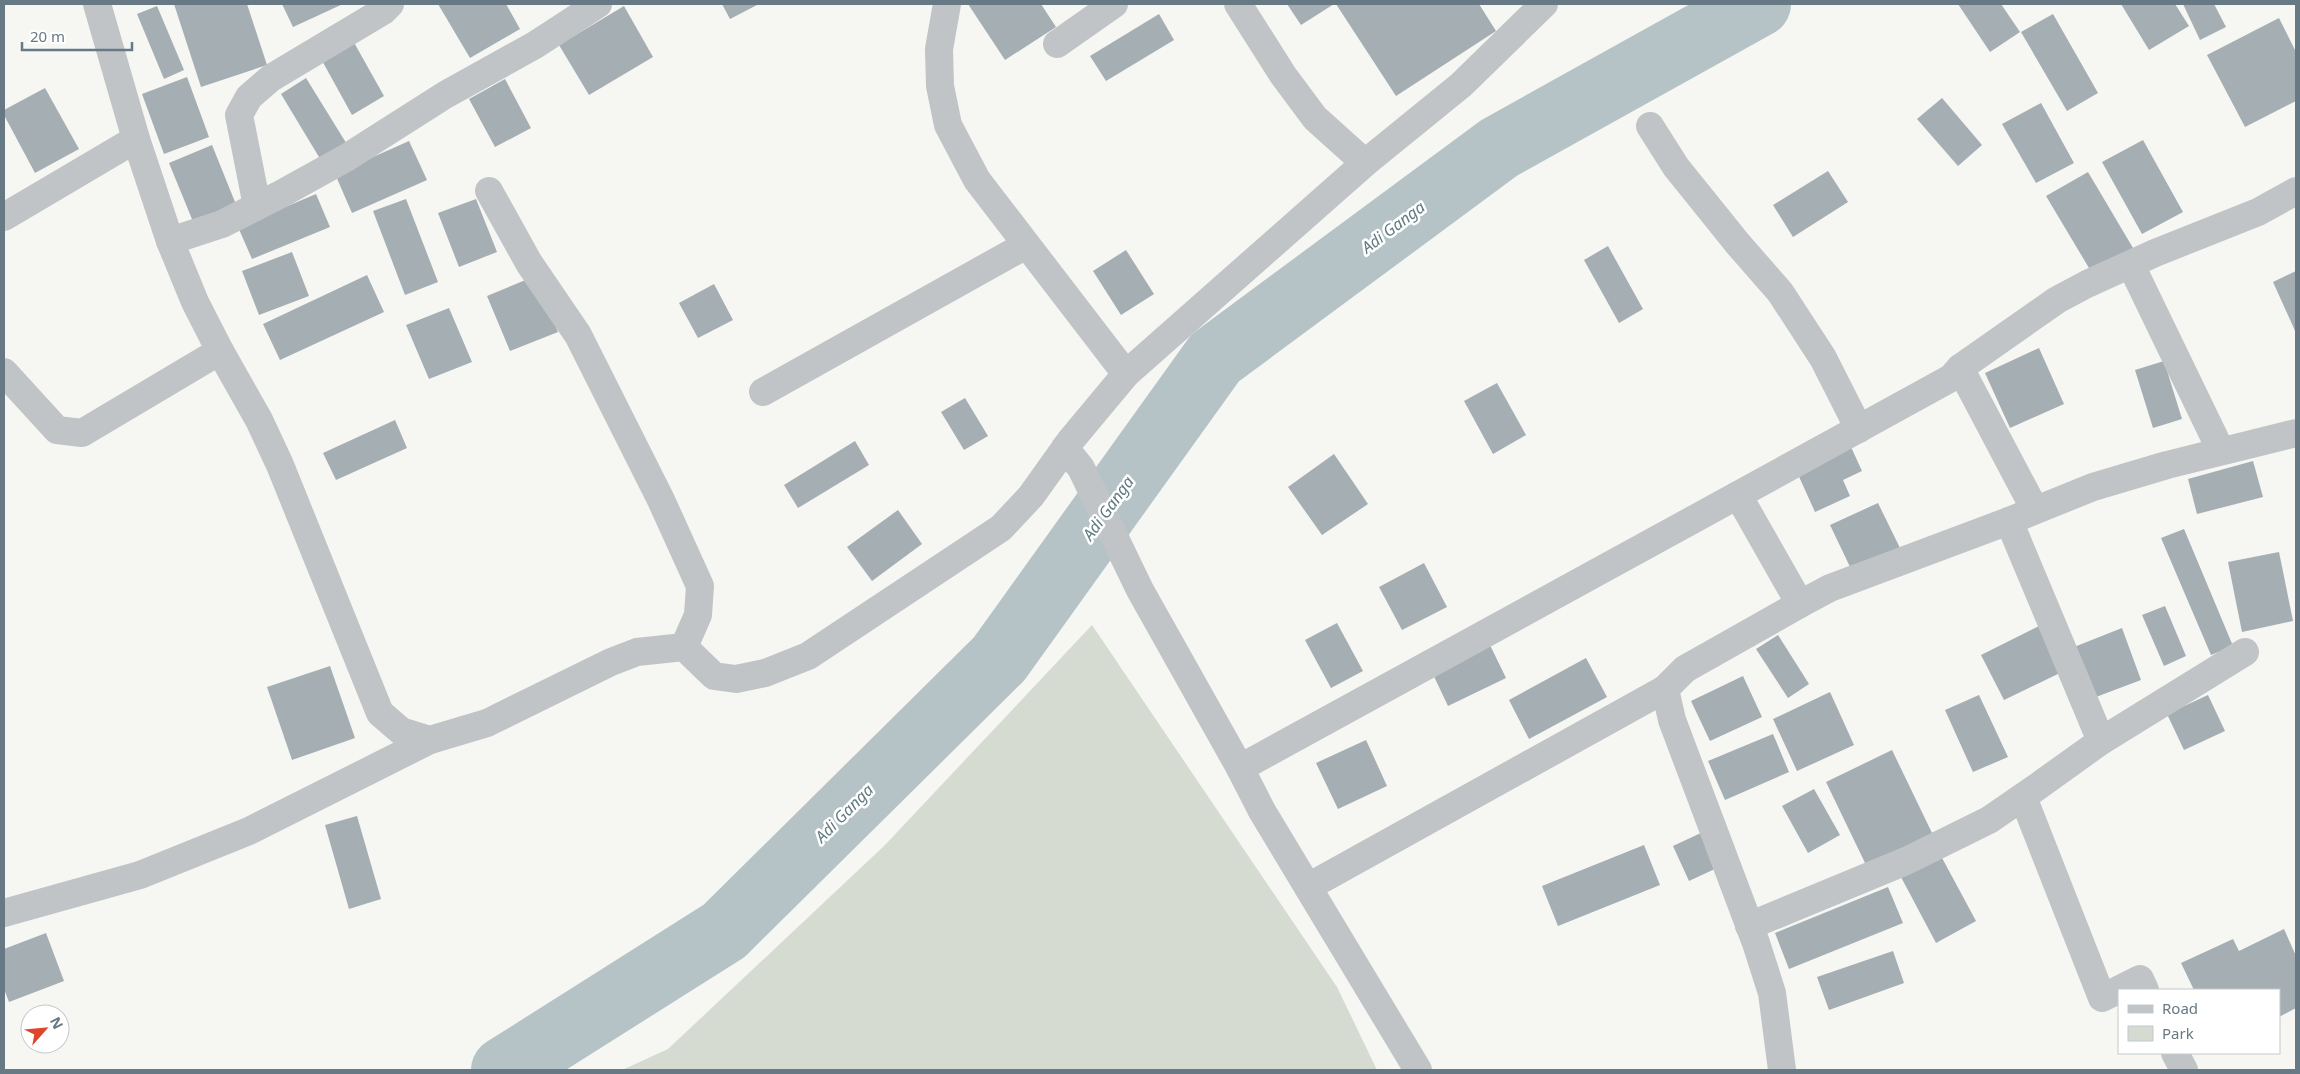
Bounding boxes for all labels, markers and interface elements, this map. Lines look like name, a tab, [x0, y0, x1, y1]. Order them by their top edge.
scale bar	[22, 20, 132, 52]
text: 20 m	[30, 26, 65, 46]
water label: Adi Ganga	[1356, 196, 1429, 259]
water label: Adi Ganga	[1077, 472, 1139, 545]
water label: Adi Ganga	[809, 779, 878, 848]
legend	[2118, 989, 2280, 1054]
text: Road	[2162, 998, 2198, 1018]
north arrow	[20, 1004, 70, 1054]
text: N	[46, 1013, 68, 1032]
text: Park	[2162, 1023, 2194, 1043]

